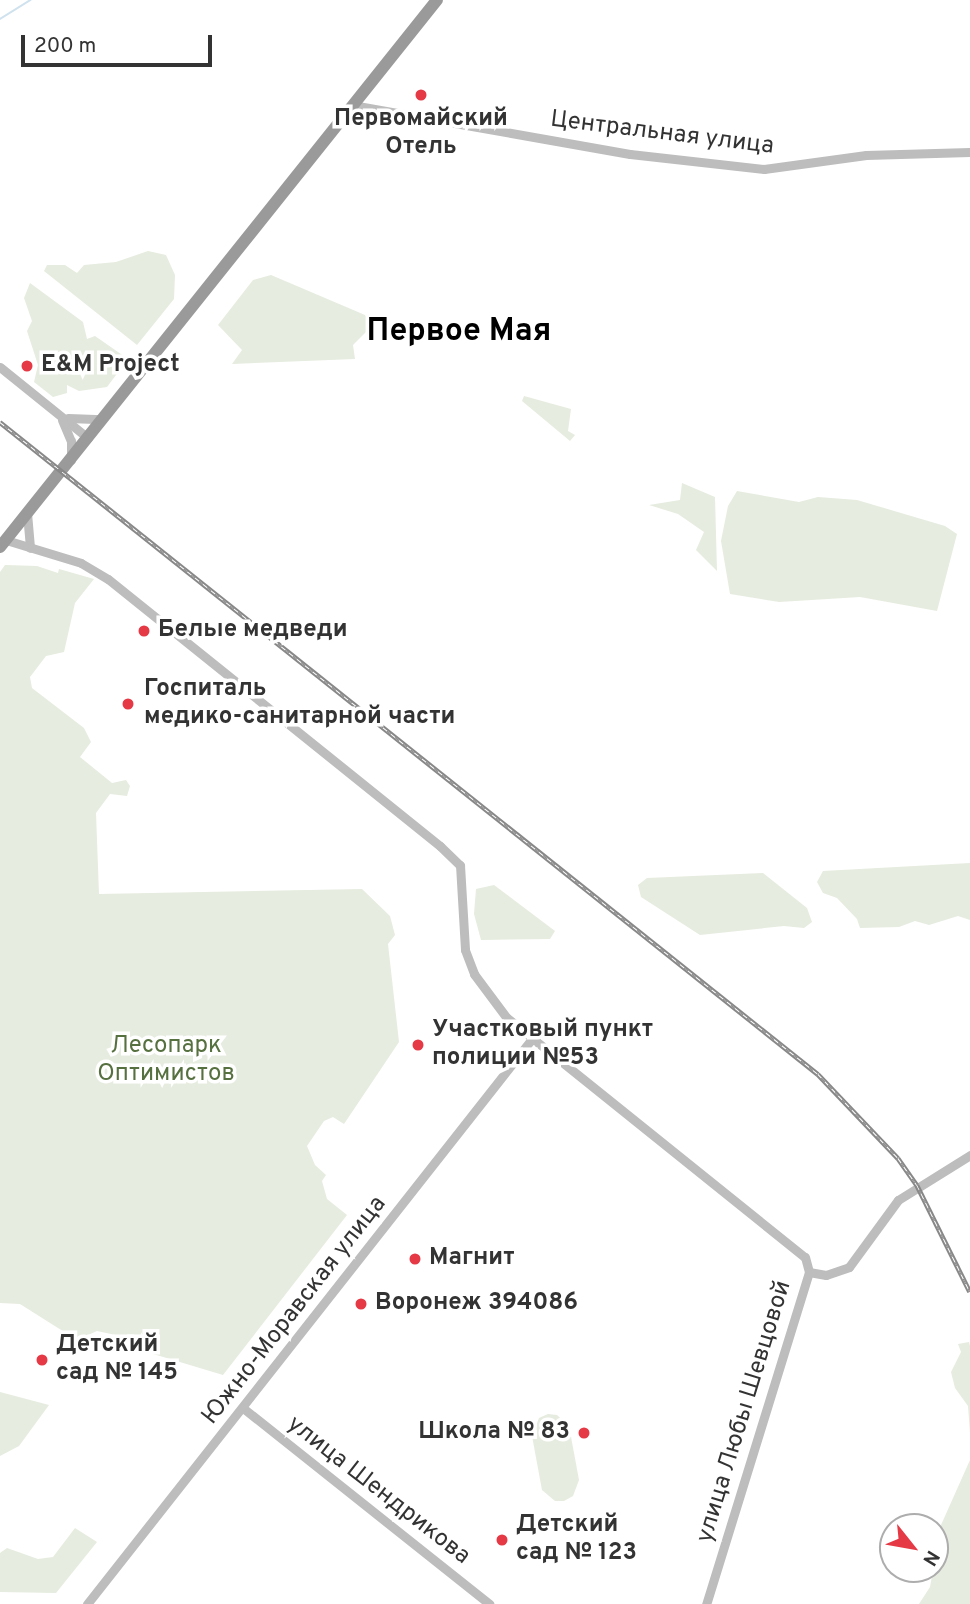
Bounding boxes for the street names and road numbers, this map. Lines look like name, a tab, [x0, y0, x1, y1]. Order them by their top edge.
street label: Центральная улица	[549, 106, 775, 162]
street label: Южно-Моравская улица	[197, 1191, 393, 1431]
street label: улица Любы Шевцовой	[691, 1277, 799, 1547]
street label: улица Шендрикова	[281, 1411, 475, 1571]

